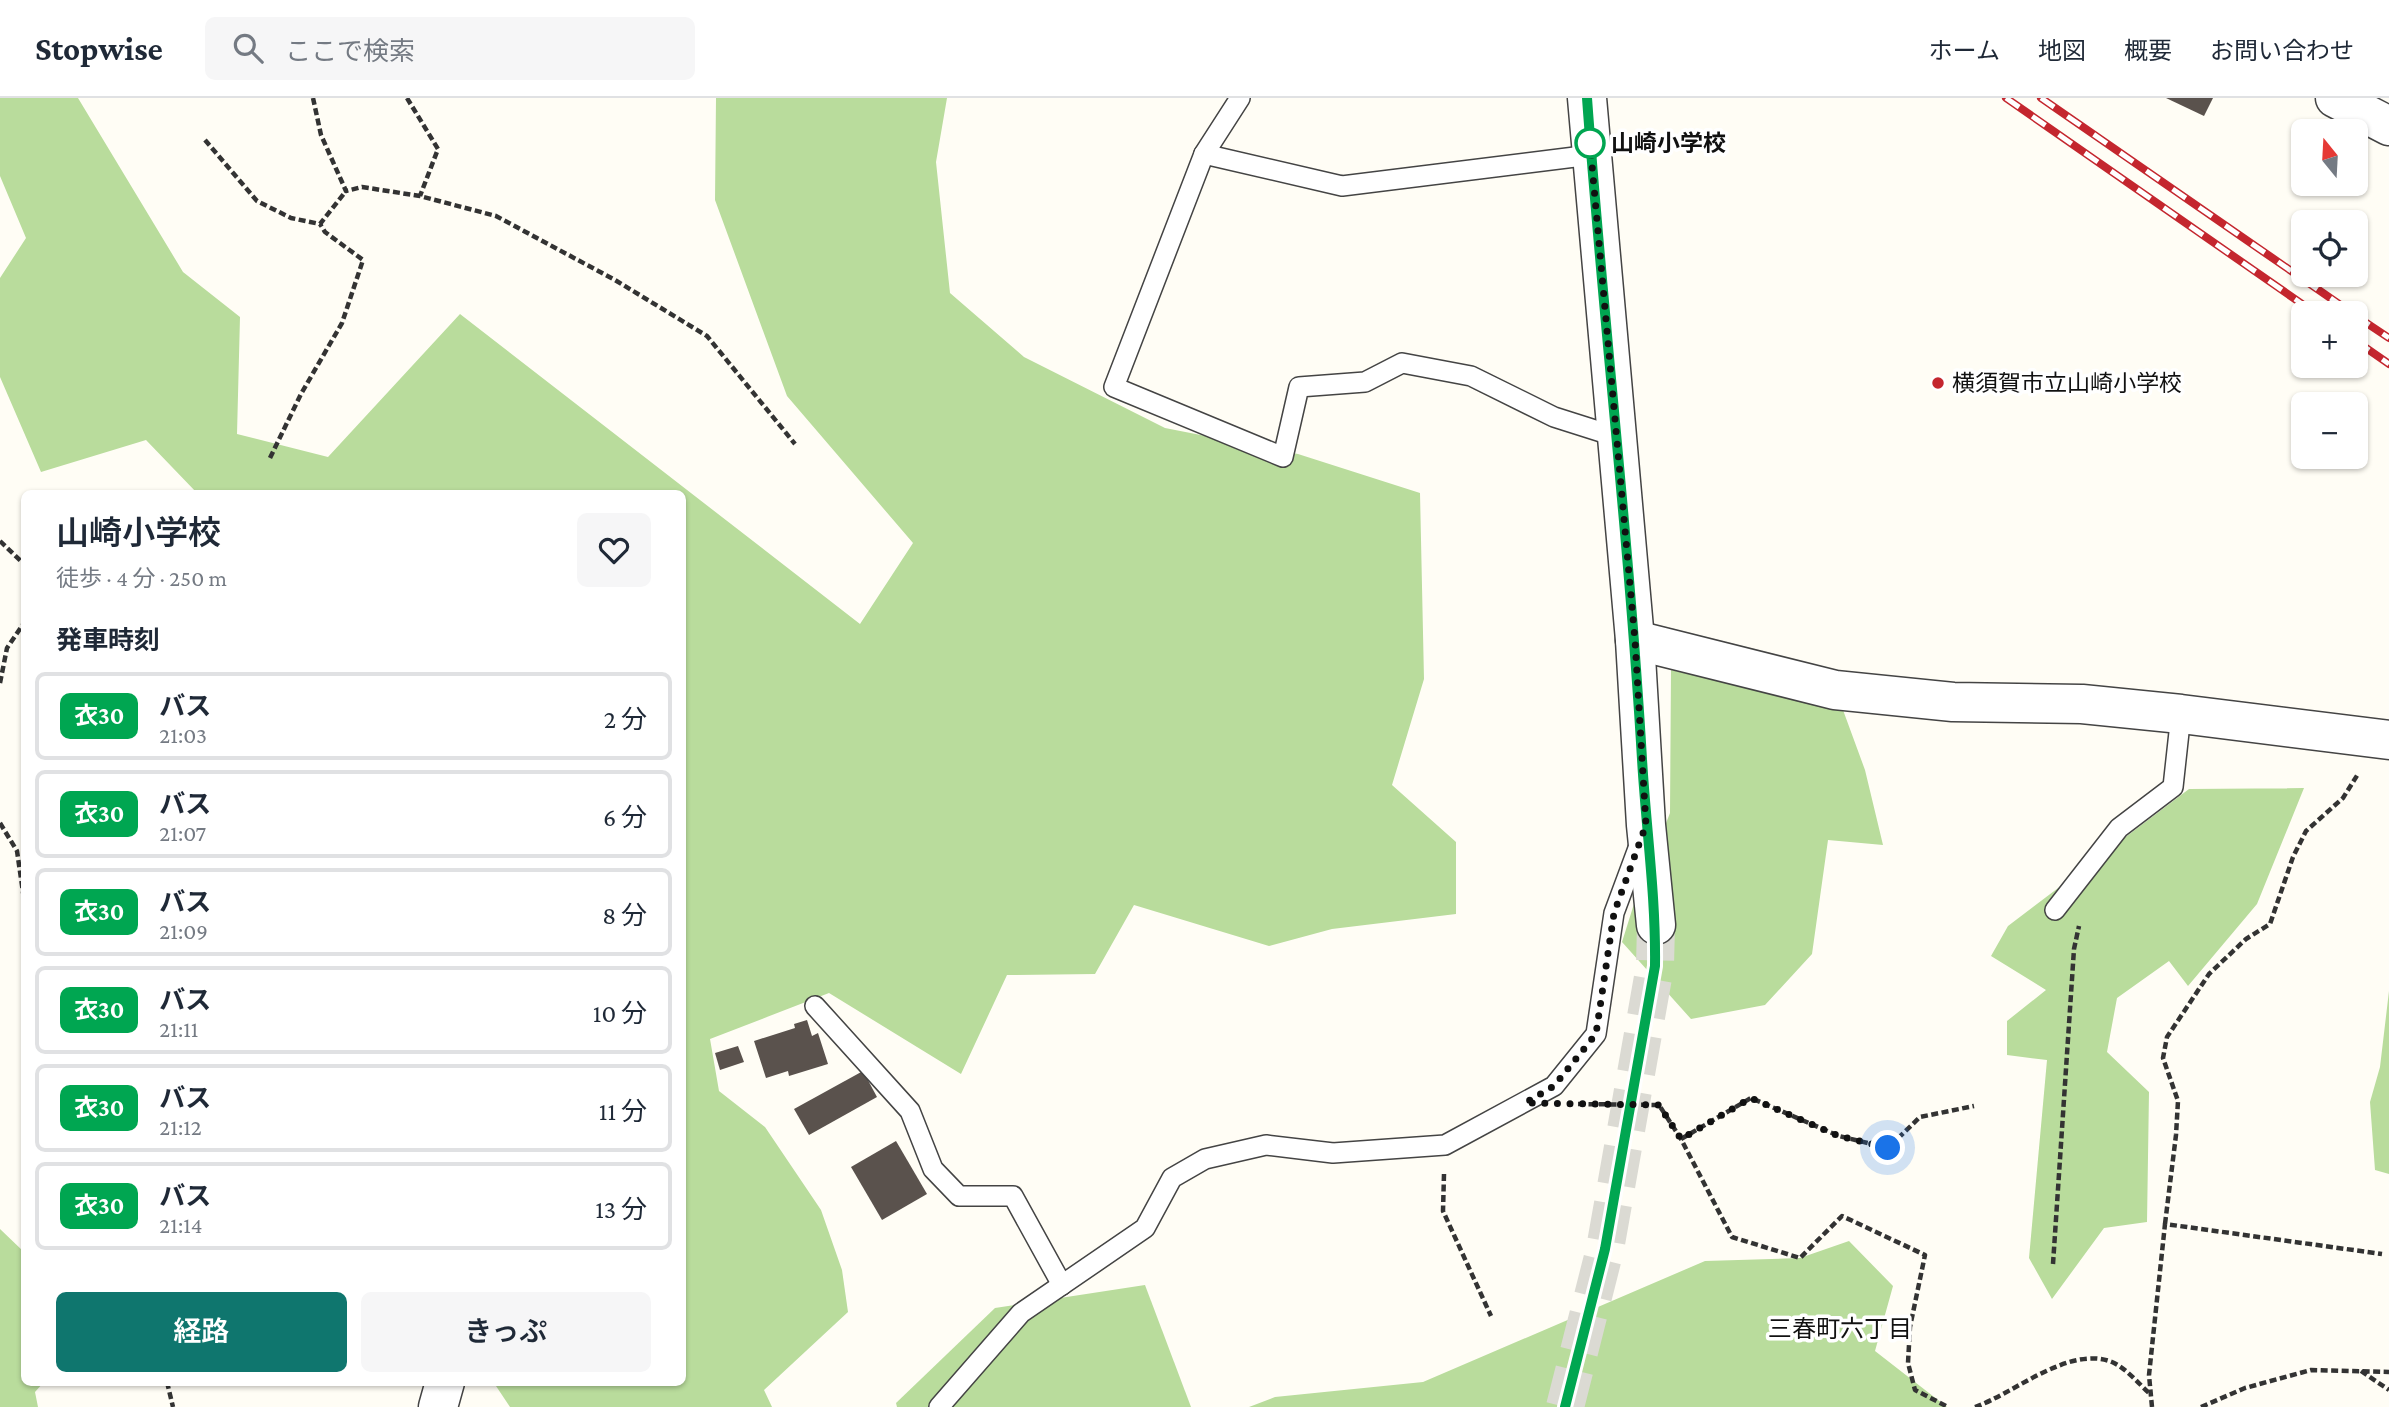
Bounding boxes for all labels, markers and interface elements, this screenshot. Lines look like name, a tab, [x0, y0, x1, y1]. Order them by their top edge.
search box	[205, 17, 695, 80]
icon: search	[229, 29, 267, 67]
text: Stopwise	[35, 30, 163, 67]
text: ここで検索	[285, 37, 415, 66]
text: ホーム	[1929, 37, 2000, 64]
text: 地図	[2038, 37, 2086, 64]
text: 概要	[2124, 37, 2172, 64]
text: お問い合わせ	[2210, 37, 2354, 64]
north arrow	[2291, 119, 2368, 196]
map controls	[2291, 119, 2368, 469]
marker: 山崎小学校	[1575, 128, 1605, 158]
place label: 山崎小学校	[1611, 130, 1726, 156]
button: locate	[2291, 210, 2368, 287]
button: +	[2291, 301, 2368, 378]
place label: 横須賀市立山崎小学校	[1952, 370, 2182, 396]
marker: 横須賀市立山崎小学校	[1930, 375, 1946, 391]
button: −	[2291, 392, 2368, 469]
button: heart	[577, 513, 651, 587]
text: 山崎小学校	[56, 514, 221, 551]
text: 徒歩 · 4 分 · 250 m	[56, 565, 227, 591]
text: 発車時刻	[56, 626, 160, 655]
text: バス	[159, 692, 211, 721]
text: 衣30	[74, 702, 124, 729]
text: 2 分	[604, 705, 647, 734]
text: 21:03	[159, 722, 207, 748]
text: バス	[159, 790, 211, 819]
text: 衣30	[74, 800, 124, 827]
text: 6 分	[603, 803, 647, 832]
text: 21:07	[159, 820, 206, 846]
text: バス	[159, 888, 211, 917]
text: 衣30	[74, 898, 124, 925]
text: 8 分	[602, 901, 647, 930]
text: 21:09	[159, 918, 208, 944]
text: バス	[159, 986, 211, 1015]
text: 衣30	[74, 996, 124, 1023]
text: 10 分	[593, 999, 647, 1028]
text: 21:11	[159, 1016, 198, 1042]
text: バス	[159, 1084, 211, 1113]
text: 衣30	[74, 1094, 124, 1121]
text: 11 分	[599, 1097, 647, 1126]
text: 21:12	[159, 1114, 202, 1140]
your location	[1870, 1130, 1905, 1165]
text: バス	[159, 1182, 211, 1211]
text: 衣30	[74, 1192, 124, 1219]
text: 13 分	[595, 1195, 647, 1224]
text: 21:14	[159, 1212, 203, 1238]
button: 経路	[56, 1292, 347, 1372]
button: きっぷ	[361, 1292, 651, 1372]
district label: 三春町六丁目	[1768, 1315, 1912, 1342]

